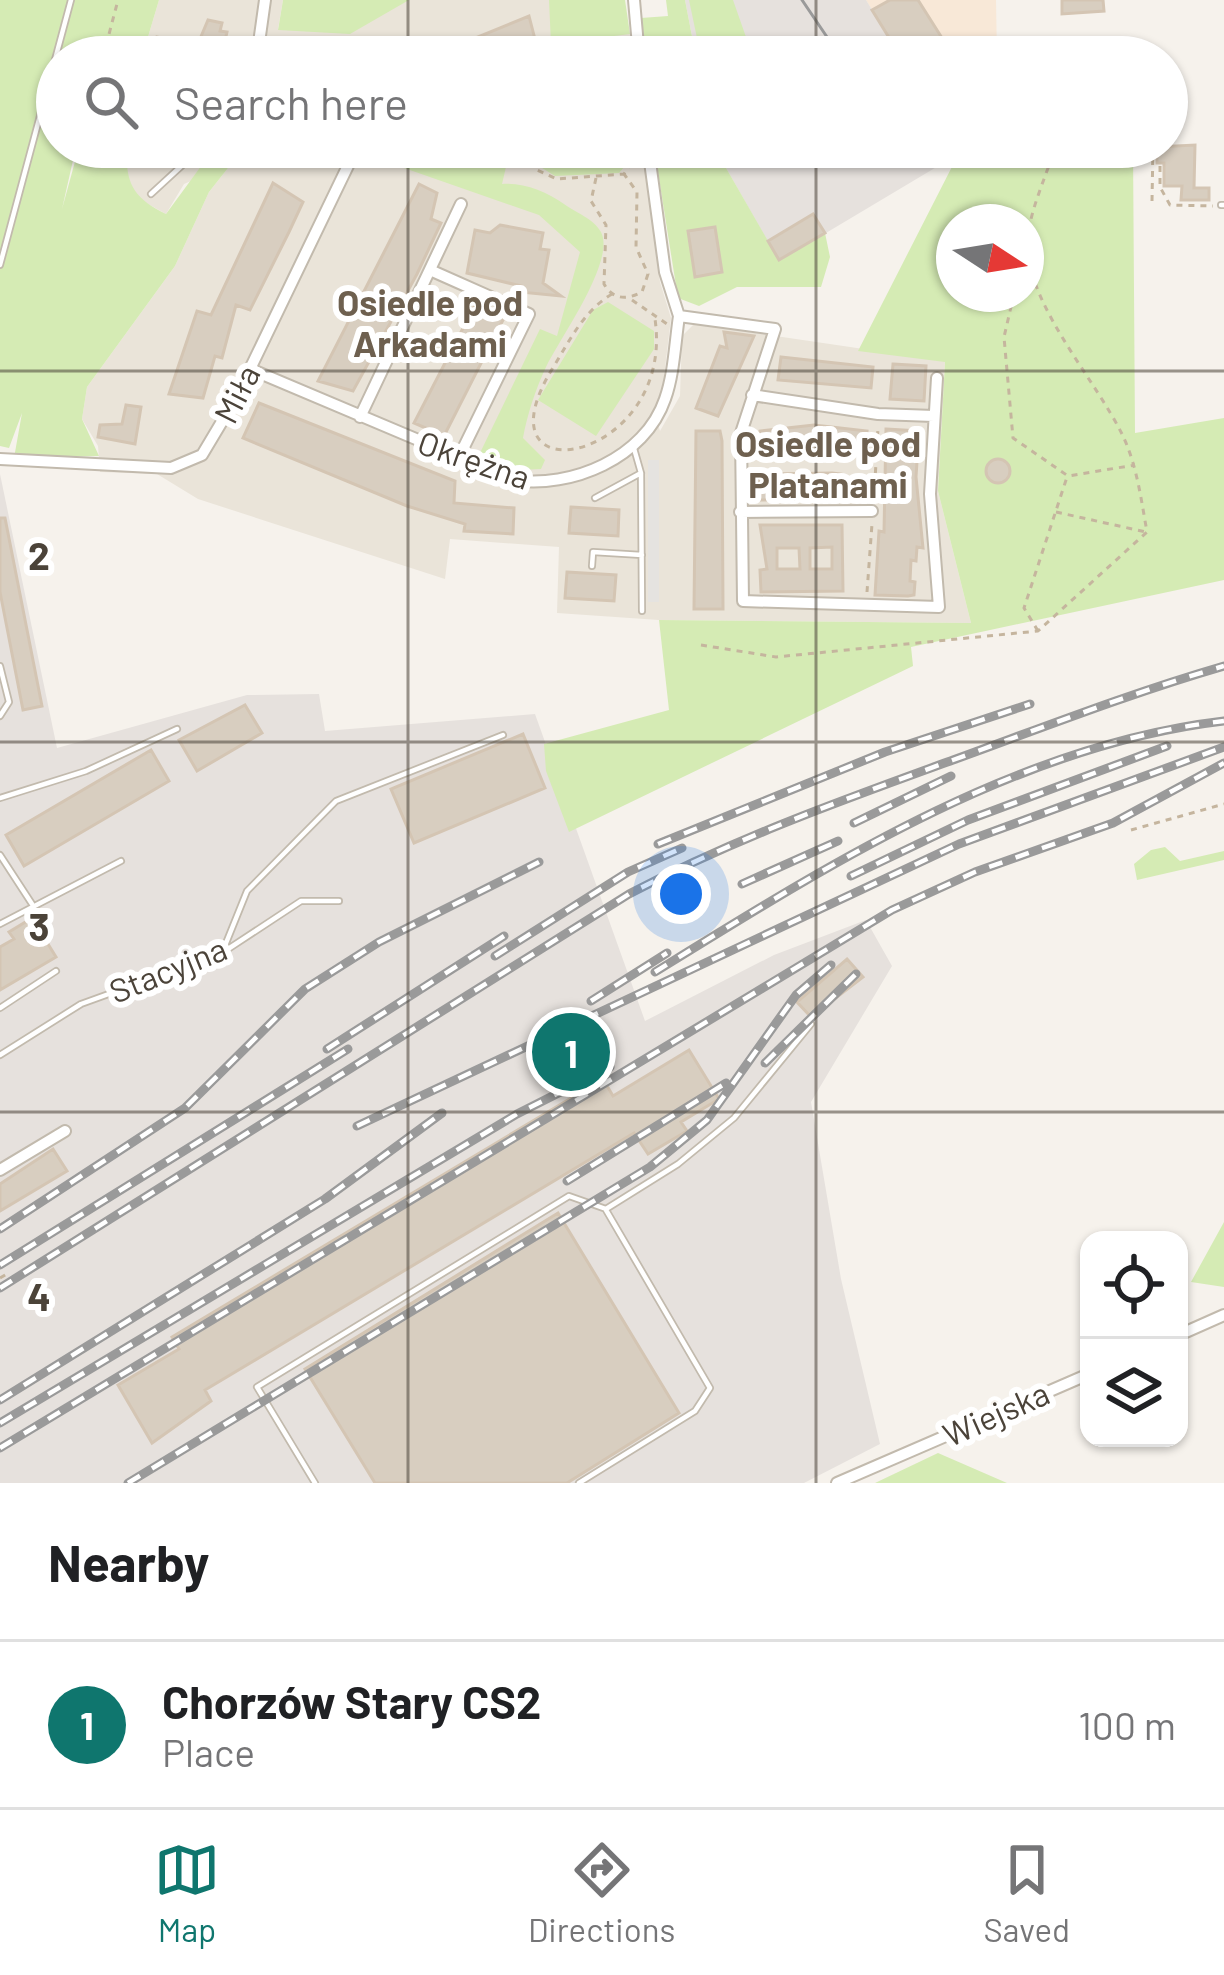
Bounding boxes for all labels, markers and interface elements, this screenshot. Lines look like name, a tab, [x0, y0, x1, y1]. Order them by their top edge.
search box	[36, 36, 1188, 168]
icon: search	[78, 69, 144, 135]
text: Search here	[174, 75, 408, 129]
north arrow	[936, 204, 1044, 312]
district label: Osiedle pod Arkadami	[337, 280, 523, 364]
street label: Miła	[205, 358, 268, 429]
street label: Okrężna	[413, 421, 536, 497]
district label: Osiedle pod Platanami	[735, 421, 921, 505]
text: 2	[28, 531, 50, 578]
your location	[651, 864, 711, 924]
text: 3	[28, 902, 50, 949]
street label: Stacyjna	[103, 927, 232, 1011]
pin: 1	[532, 1007, 610, 1097]
map controls	[1080, 1231, 1188, 1447]
button: locate	[1080, 1231, 1188, 1339]
text: 4	[27, 1272, 51, 1319]
button: layers	[1080, 1339, 1188, 1447]
street label: Wiejska	[936, 1372, 1055, 1454]
text: Nearby	[48, 1531, 209, 1592]
text: Chorzów Stary CS2	[162, 1674, 541, 1728]
text: 1	[80, 1701, 94, 1748]
text: 100 m	[1078, 1701, 1176, 1748]
text: Place	[162, 1728, 255, 1775]
tab: Map	[154, 1837, 220, 1949]
tab: Directions	[528, 1837, 675, 1949]
tab: Saved	[983, 1837, 1070, 1949]

